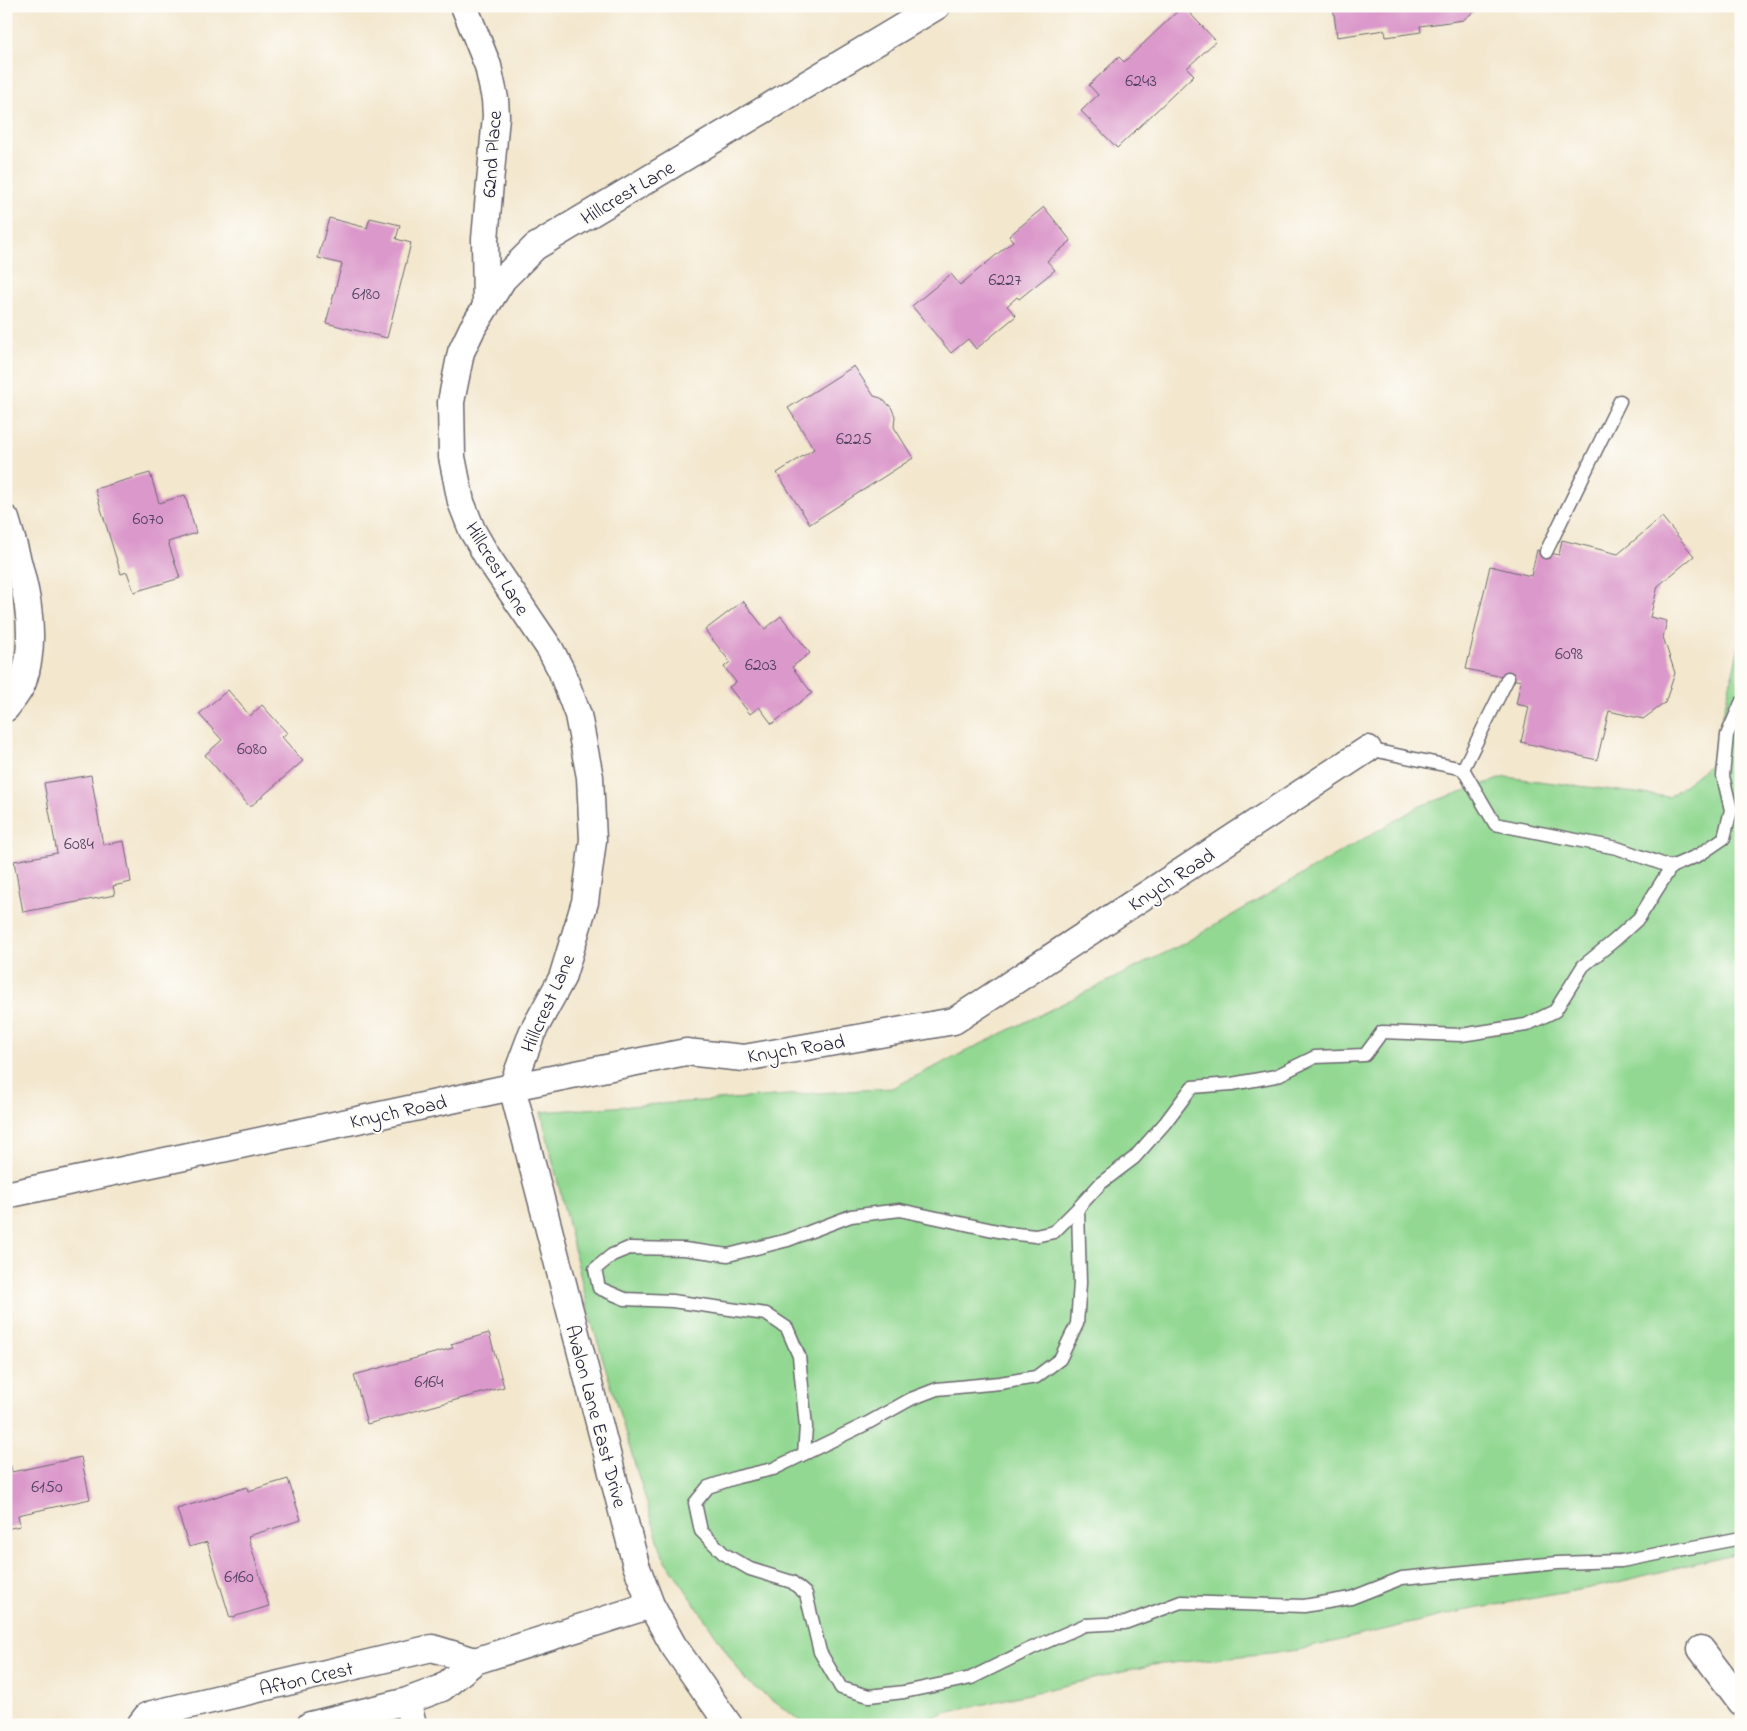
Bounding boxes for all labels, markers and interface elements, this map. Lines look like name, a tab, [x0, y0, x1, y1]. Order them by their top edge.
house number: 6243	[1125, 69, 1157, 95]
street label: 62nd Place	[476, 110, 511, 199]
street label: Hillcrest Lane	[576, 155, 681, 234]
house number: 6227	[988, 268, 1022, 294]
house number: 6180	[352, 282, 380, 308]
house number: 6225	[836, 427, 872, 453]
house number: 6070	[133, 507, 164, 533]
street label: Hillcrest Lane	[456, 517, 535, 622]
house number: 6098	[1555, 642, 1583, 668]
house number: 6203	[745, 653, 777, 679]
house number: 6080	[237, 737, 267, 763]
house number: 6084	[64, 832, 95, 858]
street label: Knych Road	[1123, 842, 1221, 920]
street label: Hillcrest Lane	[515, 950, 584, 1058]
street label: Knych Road	[746, 1028, 847, 1072]
street label: Knych Road	[347, 1089, 450, 1138]
street label: Avalon Lane East Drive	[556, 1322, 633, 1511]
house number: 6164	[415, 1370, 444, 1396]
house number: 6150	[31, 1475, 63, 1501]
house number: 6160	[224, 1565, 254, 1591]
street label: Afton Crest	[257, 1655, 357, 1705]

